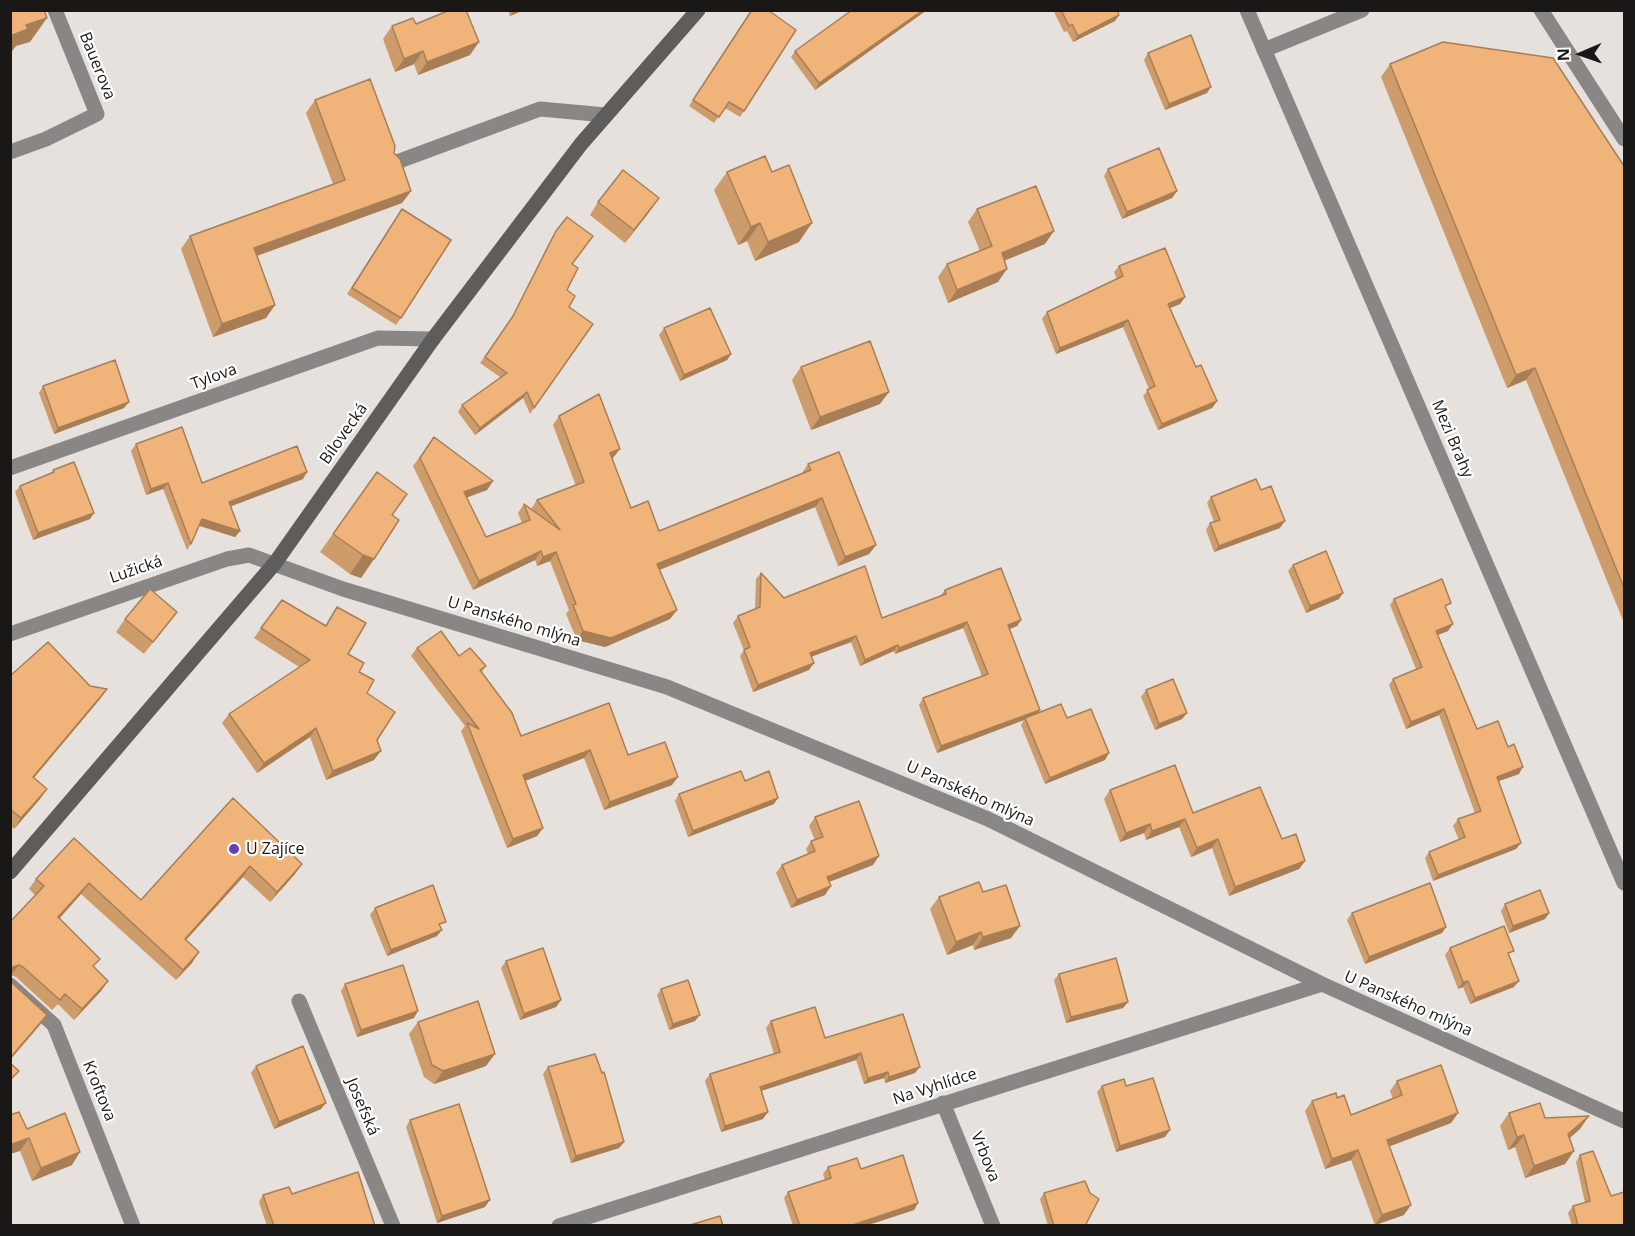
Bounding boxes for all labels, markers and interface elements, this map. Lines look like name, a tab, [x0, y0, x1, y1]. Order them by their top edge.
north arrow	[1551, 24, 1611, 84]
street label: Bauerova	[75, 29, 119, 103]
text: N	[1552, 48, 1574, 62]
street label: Tylova	[188, 360, 240, 394]
street label: Mezi Brahy	[1427, 397, 1477, 481]
street label: Bílovecká	[316, 400, 372, 468]
street label: Lužická	[107, 552, 165, 588]
street label: U Panského mlýna	[445, 593, 583, 651]
street label: U Panského mlýna	[903, 757, 1037, 831]
place label: U Zajíce	[246, 839, 305, 859]
marker: U Zajíce	[227, 842, 241, 856]
street label: U Panského mlýna	[1341, 967, 1475, 1041]
street label: Kroftova	[78, 1058, 120, 1124]
street label: Na Vyhlídce	[891, 1064, 979, 1110]
street label: Josefská	[341, 1075, 383, 1139]
street label: Vrbova	[966, 1129, 1004, 1185]

